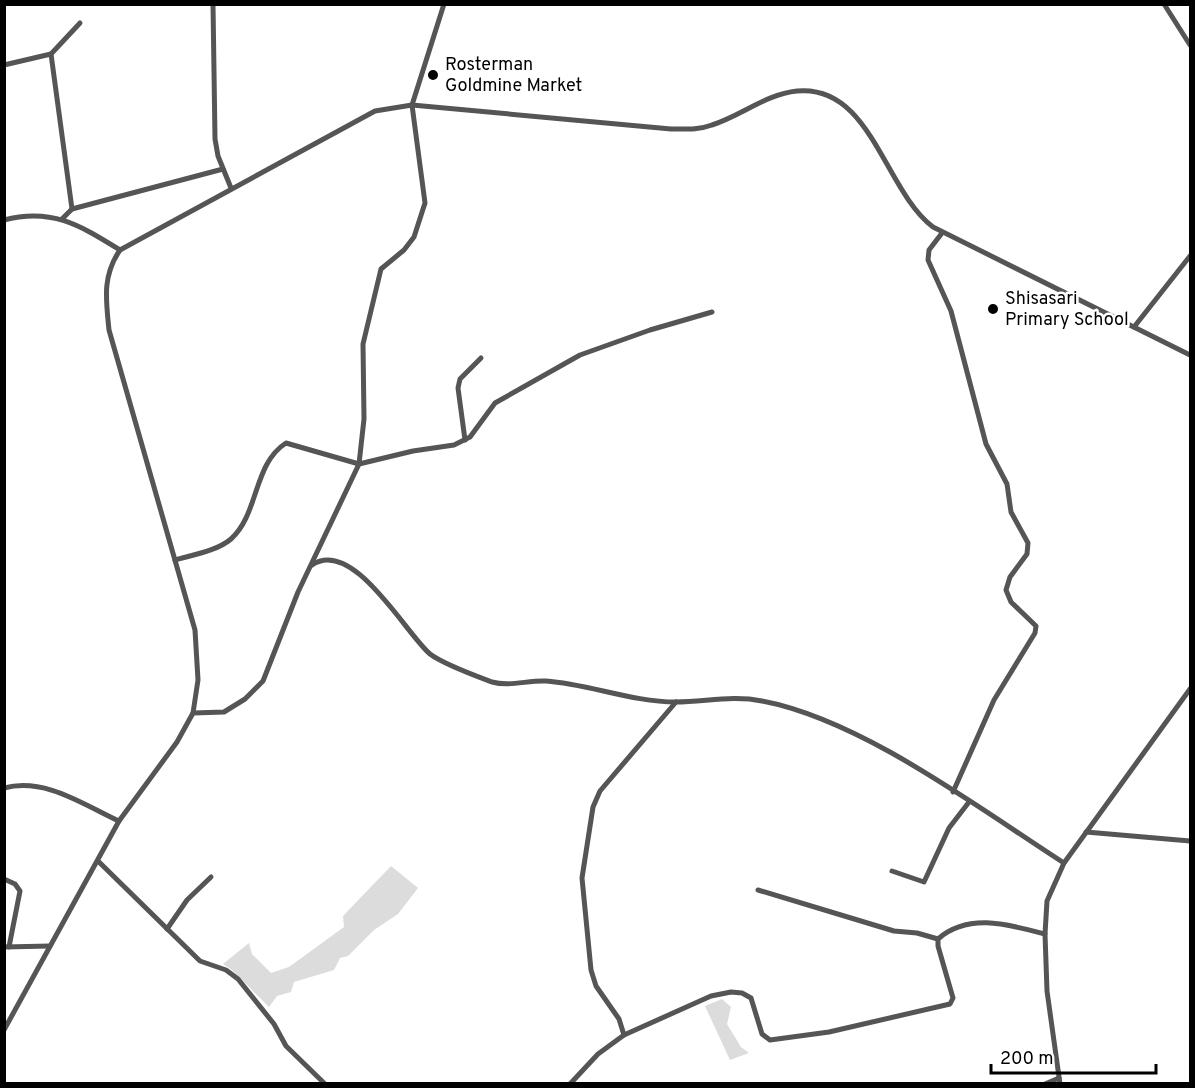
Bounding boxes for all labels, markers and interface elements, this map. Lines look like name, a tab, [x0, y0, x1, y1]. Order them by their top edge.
place label: Rosterman Goldmine Market	[445, 54, 582, 98]
marker: Rosterman Goldmine Market	[426, 68, 440, 82]
place label: Shisasari Primary School	[1005, 288, 1129, 332]
marker: Shisasari Primary School	[986, 302, 1000, 316]
scale bar	[991, 1037, 1156, 1075]
text: 200 m	[1000, 1048, 1053, 1071]

